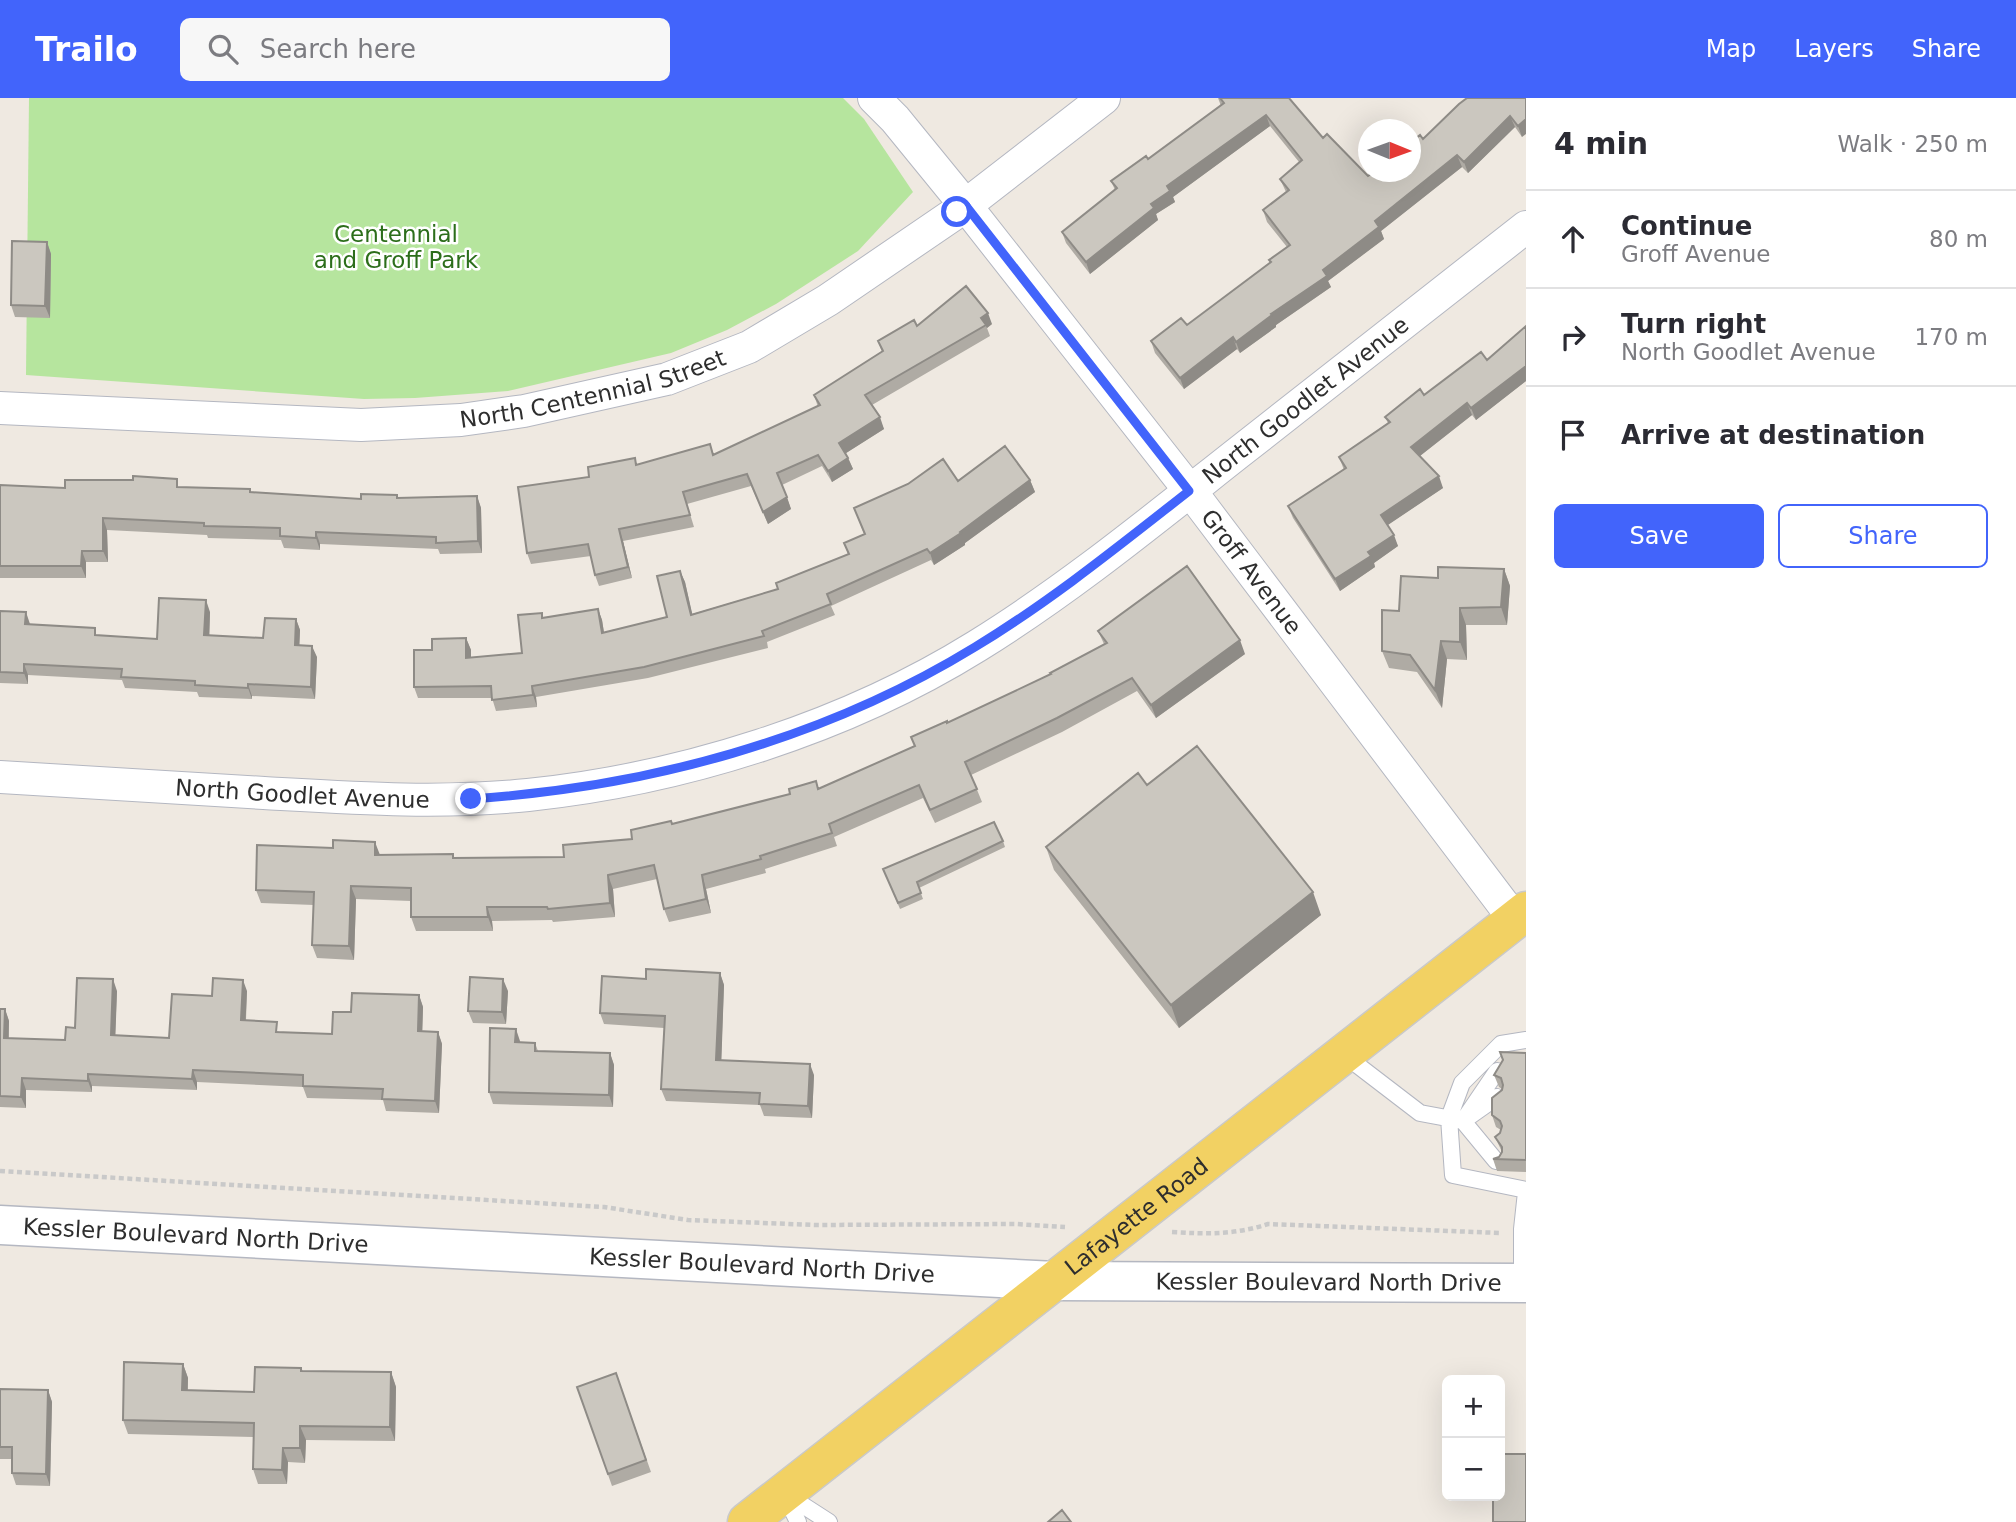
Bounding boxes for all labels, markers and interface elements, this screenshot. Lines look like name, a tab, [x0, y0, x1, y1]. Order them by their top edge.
search box	[180, 18, 670, 81]
text: Trailo	[35, 30, 138, 69]
icon: search	[204, 30, 242, 68]
text: Search here	[260, 34, 416, 64]
text: Map	[1706, 35, 1756, 63]
text: Layers	[1794, 35, 1874, 63]
text: Share	[1912, 35, 1981, 63]
north arrow	[1358, 119, 1421, 182]
text: 4 min	[1554, 126, 1648, 161]
text: Walk · 250 m	[1837, 131, 1988, 157]
route start	[941, 196, 972, 227]
text: Continue	[1621, 211, 1752, 241]
icon: ahead	[1554, 220, 1592, 258]
park label: Centennial and Groff Park	[314, 221, 479, 273]
text: 80 m	[1929, 226, 1988, 252]
text: Groff Avenue	[1621, 241, 1770, 267]
text: Turn right	[1621, 309, 1766, 339]
street label: North Goodlet Avenue	[1197, 311, 1413, 489]
icon: right	[1554, 318, 1592, 356]
text: 170 m	[1914, 324, 1988, 350]
text: North Goodlet Avenue	[1621, 339, 1876, 365]
street label: North Centennial Street	[458, 344, 729, 433]
icon: arrive	[1554, 416, 1592, 454]
text: Arrive at destination	[1621, 420, 1925, 450]
street label: Groff Avenue	[1196, 504, 1307, 639]
button: Save	[1554, 504, 1764, 568]
button: Share	[1778, 504, 1988, 568]
street label: North Goodlet Avenue	[175, 774, 430, 813]
route end	[455, 783, 486, 814]
street label: Lafayette Road	[1060, 1153, 1213, 1280]
street label: Kessler Boulevard North Drive	[22, 1213, 369, 1258]
street label: Kessler Boulevard North Drive	[588, 1243, 935, 1288]
street label: Kessler Boulevard North Drive	[1155, 1268, 1502, 1296]
map controls	[1442, 1375, 1505, 1501]
button: +	[1442, 1375, 1505, 1438]
button: −	[1442, 1438, 1505, 1501]

